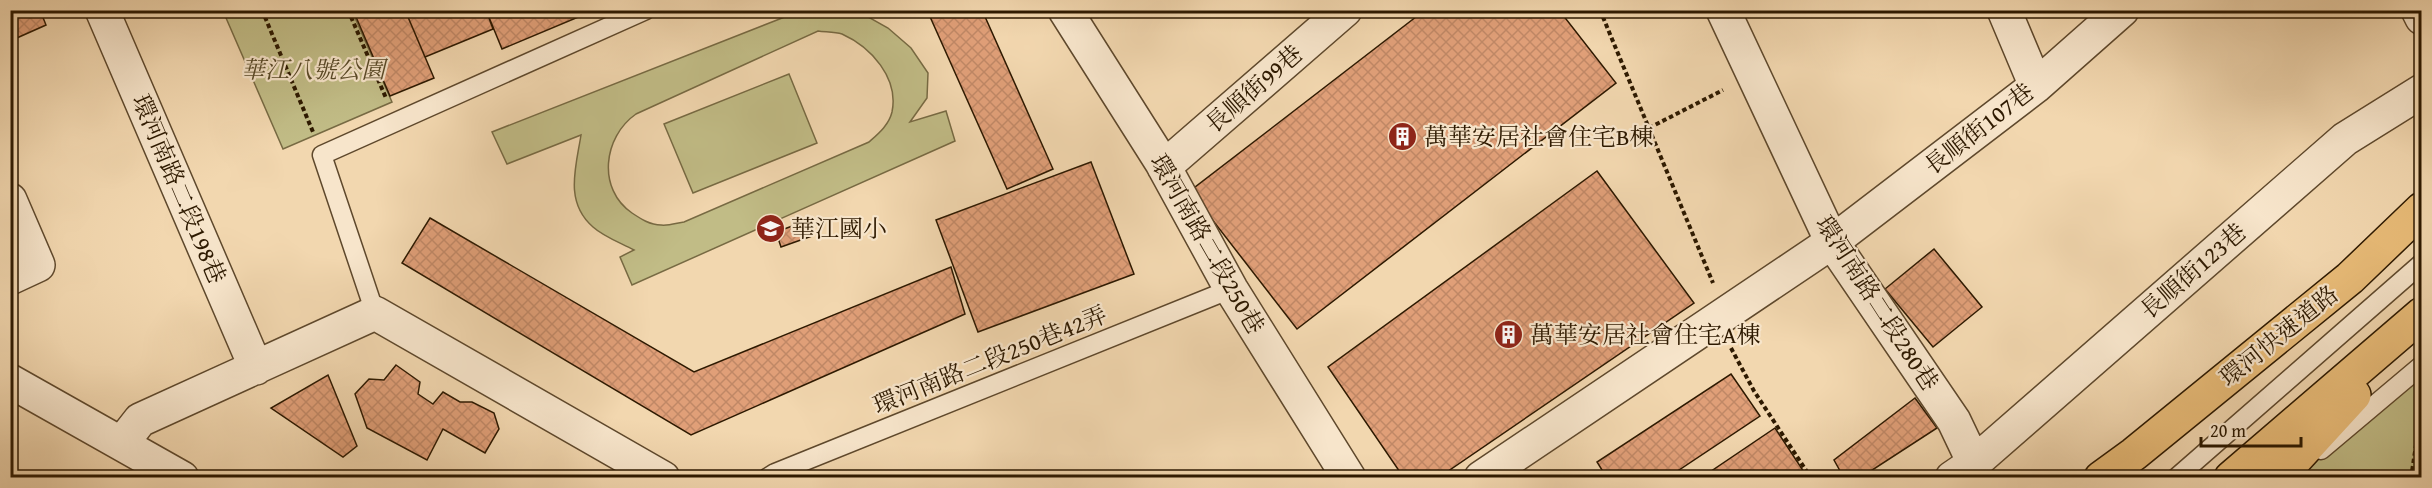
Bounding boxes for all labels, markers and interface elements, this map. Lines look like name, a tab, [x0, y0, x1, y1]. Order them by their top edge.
street label: 長順街99巷	[1197, 36, 1310, 141]
park label: 華江八號公園	[241, 52, 389, 87]
street label: 長順街107巷	[1916, 75, 2041, 183]
street label: 環河南路二段198巷	[124, 89, 235, 289]
place label: 萬華安居社會住宅B棟	[1424, 119, 1654, 154]
building icon: 萬華安居社會住宅B棟	[1387, 121, 1419, 153]
street label: 環河南路二段250巷	[1142, 147, 1273, 340]
street label: 環河南路二段280巷	[1808, 208, 1947, 397]
place label: 華江國小	[791, 211, 887, 246]
school or university icon: 華江國小	[754, 213, 786, 245]
street label: 長順街123巷	[2132, 215, 2253, 327]
street label: 環河快速道路	[2212, 277, 2346, 395]
street label: 環河南路二段250巷42弄	[867, 297, 1112, 423]
place label: 萬華安居社會住宅A棟	[1530, 317, 1761, 352]
building icon: 萬華安居社會住宅A棟	[1493, 319, 1525, 351]
scale bar	[2201, 410, 2302, 448]
text: 20 m	[2210, 417, 2246, 444]

